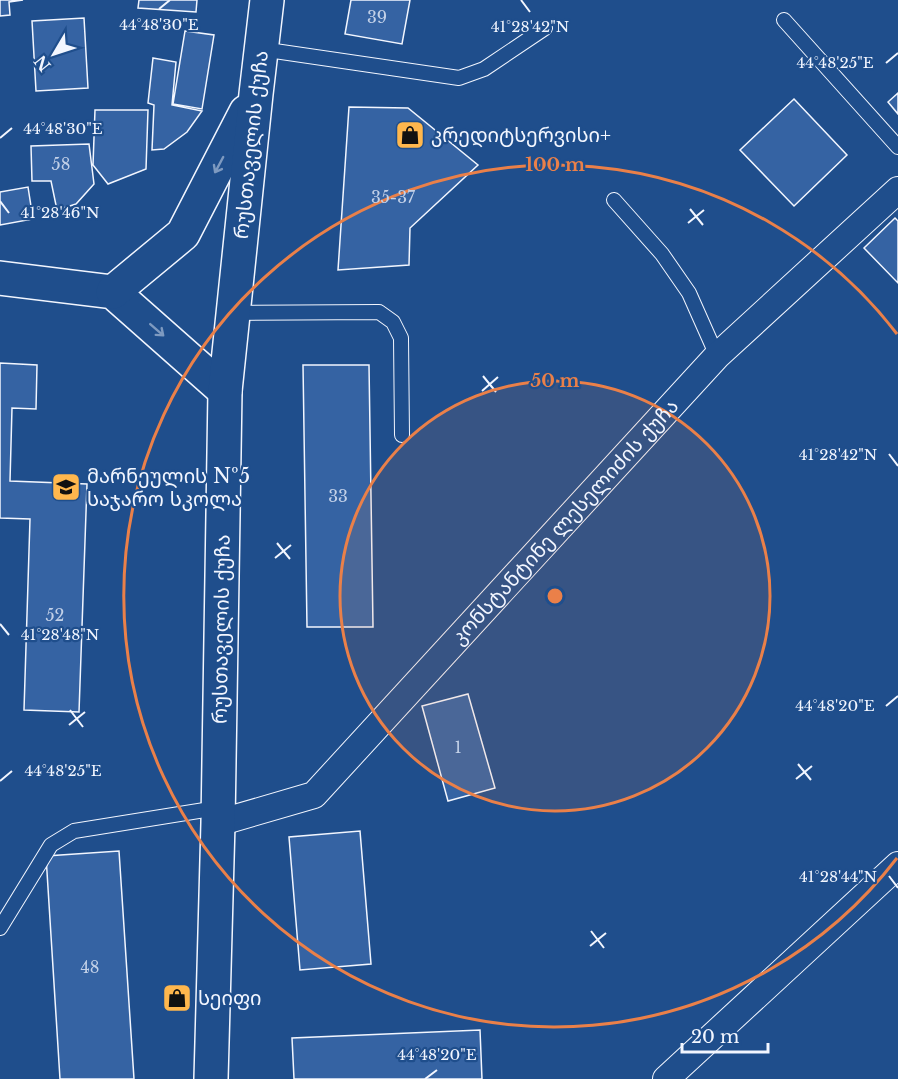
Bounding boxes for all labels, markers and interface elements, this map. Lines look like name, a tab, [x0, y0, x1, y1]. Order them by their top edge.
house number: 39	[367, 7, 387, 27]
text: 44°48'30"E	[119, 15, 199, 34]
text: 41°28'42"N	[491, 17, 569, 36]
north arrow	[24, 24, 84, 84]
street label: რუსთაველის ქუჩა	[229, 49, 273, 240]
text: N	[30, 51, 55, 76]
text: 44°48'25"E	[796, 53, 874, 72]
text: 44°48'30"E	[23, 119, 103, 138]
shop icon: კრედიტსერვისი+	[394, 119, 426, 151]
place label: კრედიტსერვისი+	[431, 123, 611, 148]
house number: 58	[52, 154, 70, 174]
text: 100 m	[525, 154, 585, 176]
one-way arrow	[213, 155, 224, 173]
house number: 35-37	[371, 187, 416, 207]
text: 41°28'46"N	[20, 203, 100, 222]
one-way arrow	[149, 323, 164, 337]
text: 50 m	[531, 370, 580, 392]
street label: კონსტანტინე ლესელიძის ქუჩა	[446, 394, 683, 649]
text: 41°28'42"N	[799, 445, 877, 464]
place label: მარნეულის №5 საჯარო სკოლა	[87, 464, 250, 512]
school or university icon: მარნეულის №5 საჯარო სკოლა	[50, 471, 82, 503]
house number: 33	[328, 486, 348, 506]
street label: რუსთაველის ქუჩა	[208, 534, 235, 724]
centre of rings	[545, 586, 565, 606]
house number: 52	[46, 605, 64, 625]
text: 41°28'48"N	[21, 625, 99, 644]
text: 44°48'20"E	[795, 696, 875, 715]
house number: 1	[454, 737, 462, 757]
text: 44°48'25"E	[24, 761, 102, 780]
text: 41°28'44"N	[799, 867, 877, 886]
house number: 48	[80, 957, 100, 977]
shop icon: სეიფი	[161, 982, 193, 1014]
place label: სეიფი	[198, 986, 262, 1010]
scale bar	[682, 1016, 768, 1054]
text: 20 m	[691, 1026, 739, 1048]
text: 44°48'20"E	[397, 1045, 477, 1064]

